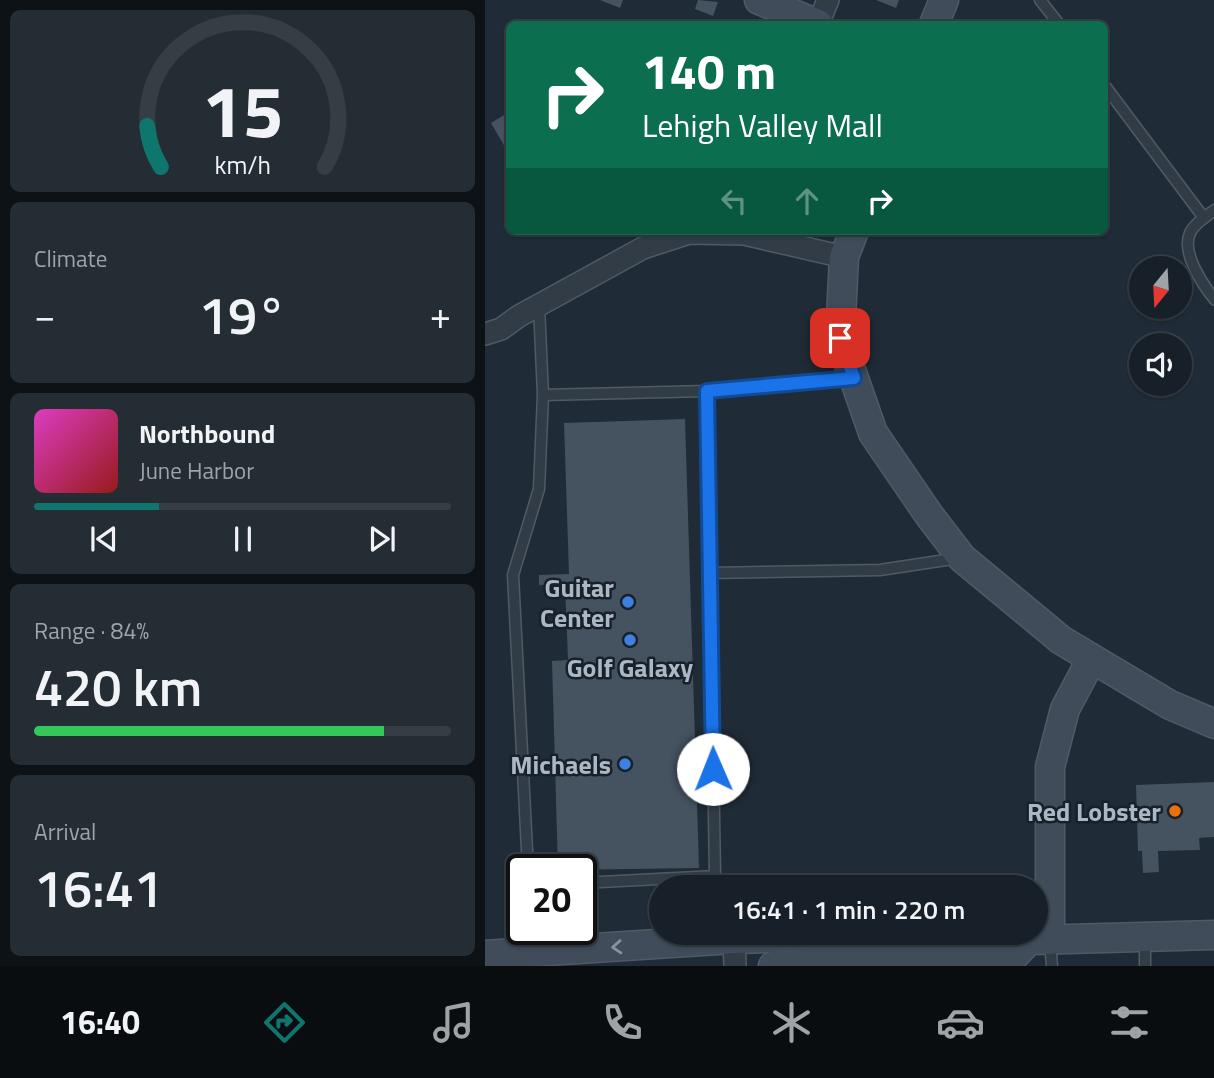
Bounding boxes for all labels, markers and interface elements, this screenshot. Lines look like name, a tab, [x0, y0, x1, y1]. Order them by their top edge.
text: 140 m	[642, 33, 776, 108]
icon: right	[527, 49, 618, 140]
text: 15	[202, 55, 283, 165]
text: Lehigh Valley Mall	[642, 101, 883, 149]
text: km/h	[214, 146, 271, 184]
icon: left	[715, 182, 753, 220]
icon: ahead	[788, 182, 826, 220]
icon: right	[861, 182, 899, 220]
text: Climate	[34, 241, 107, 276]
north arrow	[1129, 256, 1192, 318]
map controls	[1129, 256, 1192, 396]
text: 19°	[199, 275, 286, 354]
text: −	[34, 286, 55, 344]
text: +	[430, 286, 451, 344]
pin	[810, 308, 870, 368]
icon: arrive	[821, 319, 859, 357]
button: sound	[1129, 333, 1192, 396]
text: Northbound	[139, 414, 275, 453]
text: June Harbor	[139, 453, 254, 488]
icon: previous	[85, 520, 123, 558]
icon: pause	[224, 520, 262, 558]
icon: next	[363, 520, 401, 558]
place label: Guitar Center	[540, 568, 614, 637]
marker: Guitar Center	[620, 594, 636, 610]
text: Range · 84%	[34, 613, 149, 648]
marker: Golf Galaxy	[622, 632, 638, 648]
text: 420 km	[34, 647, 202, 726]
place label: Golf Galaxy	[567, 648, 693, 687]
position arrow	[676, 732, 750, 806]
place label: Michaels	[510, 745, 611, 784]
marker: Michaels	[617, 756, 633, 772]
place label: Red Lobster	[1027, 792, 1161, 831]
marker: Red Lobster	[1167, 803, 1183, 819]
text: Arrival	[34, 814, 96, 849]
text: 16:41	[34, 848, 163, 927]
speed limit sign: 20	[506, 854, 597, 945]
text: 16:41 · 1 min · 220 m	[732, 890, 965, 929]
one-way arrow	[611, 939, 622, 954]
text: 16:40	[60, 998, 140, 1046]
icon: directions	[260, 998, 309, 1047]
icon: music	[429, 998, 478, 1047]
icon: phone	[598, 998, 647, 1047]
icon: climate	[767, 998, 816, 1047]
icon: car	[936, 998, 985, 1047]
icon: filters	[1105, 998, 1154, 1047]

